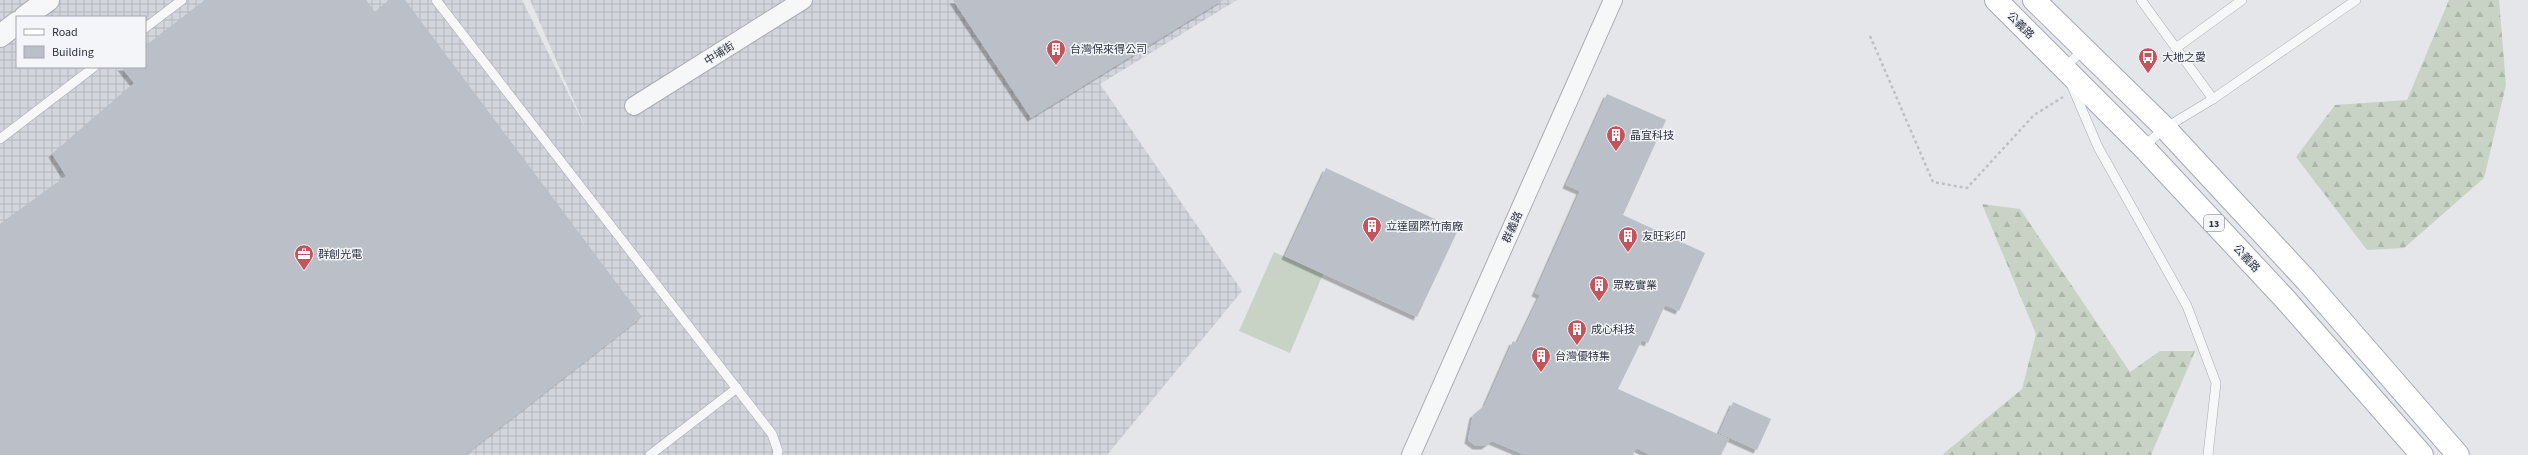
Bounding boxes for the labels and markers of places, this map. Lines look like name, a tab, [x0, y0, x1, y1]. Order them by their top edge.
building icon: 台灣保來得公司	[1045, 38, 1067, 66]
place label: 台灣保來得公司	[1070, 42, 1147, 57]
bus stop icon: 大地之愛	[2137, 46, 2159, 74]
place label: 大地之愛	[2162, 50, 2206, 65]
building icon: 晶宜科技	[1605, 124, 1627, 152]
place label: 晶宜科技	[1630, 128, 1674, 143]
building icon: 立達國際竹南廠	[1361, 215, 1383, 243]
place label: 立達國際竹南廠	[1386, 219, 1463, 234]
building icon: 友旺彩印	[1617, 225, 1639, 253]
place label: 友旺彩印	[1642, 229, 1686, 244]
office icon: 群創光電	[293, 243, 315, 271]
place label: 群創光電	[318, 247, 362, 262]
building icon: 眾乾實業	[1588, 274, 1610, 302]
place label: 眾乾實業	[1613, 278, 1657, 293]
building icon: 成心科技	[1566, 318, 1588, 346]
place label: 成心科技	[1591, 322, 1635, 337]
building icon: 台灣優特集	[1530, 345, 1552, 373]
place label: 台灣優特集	[1555, 349, 1610, 364]

